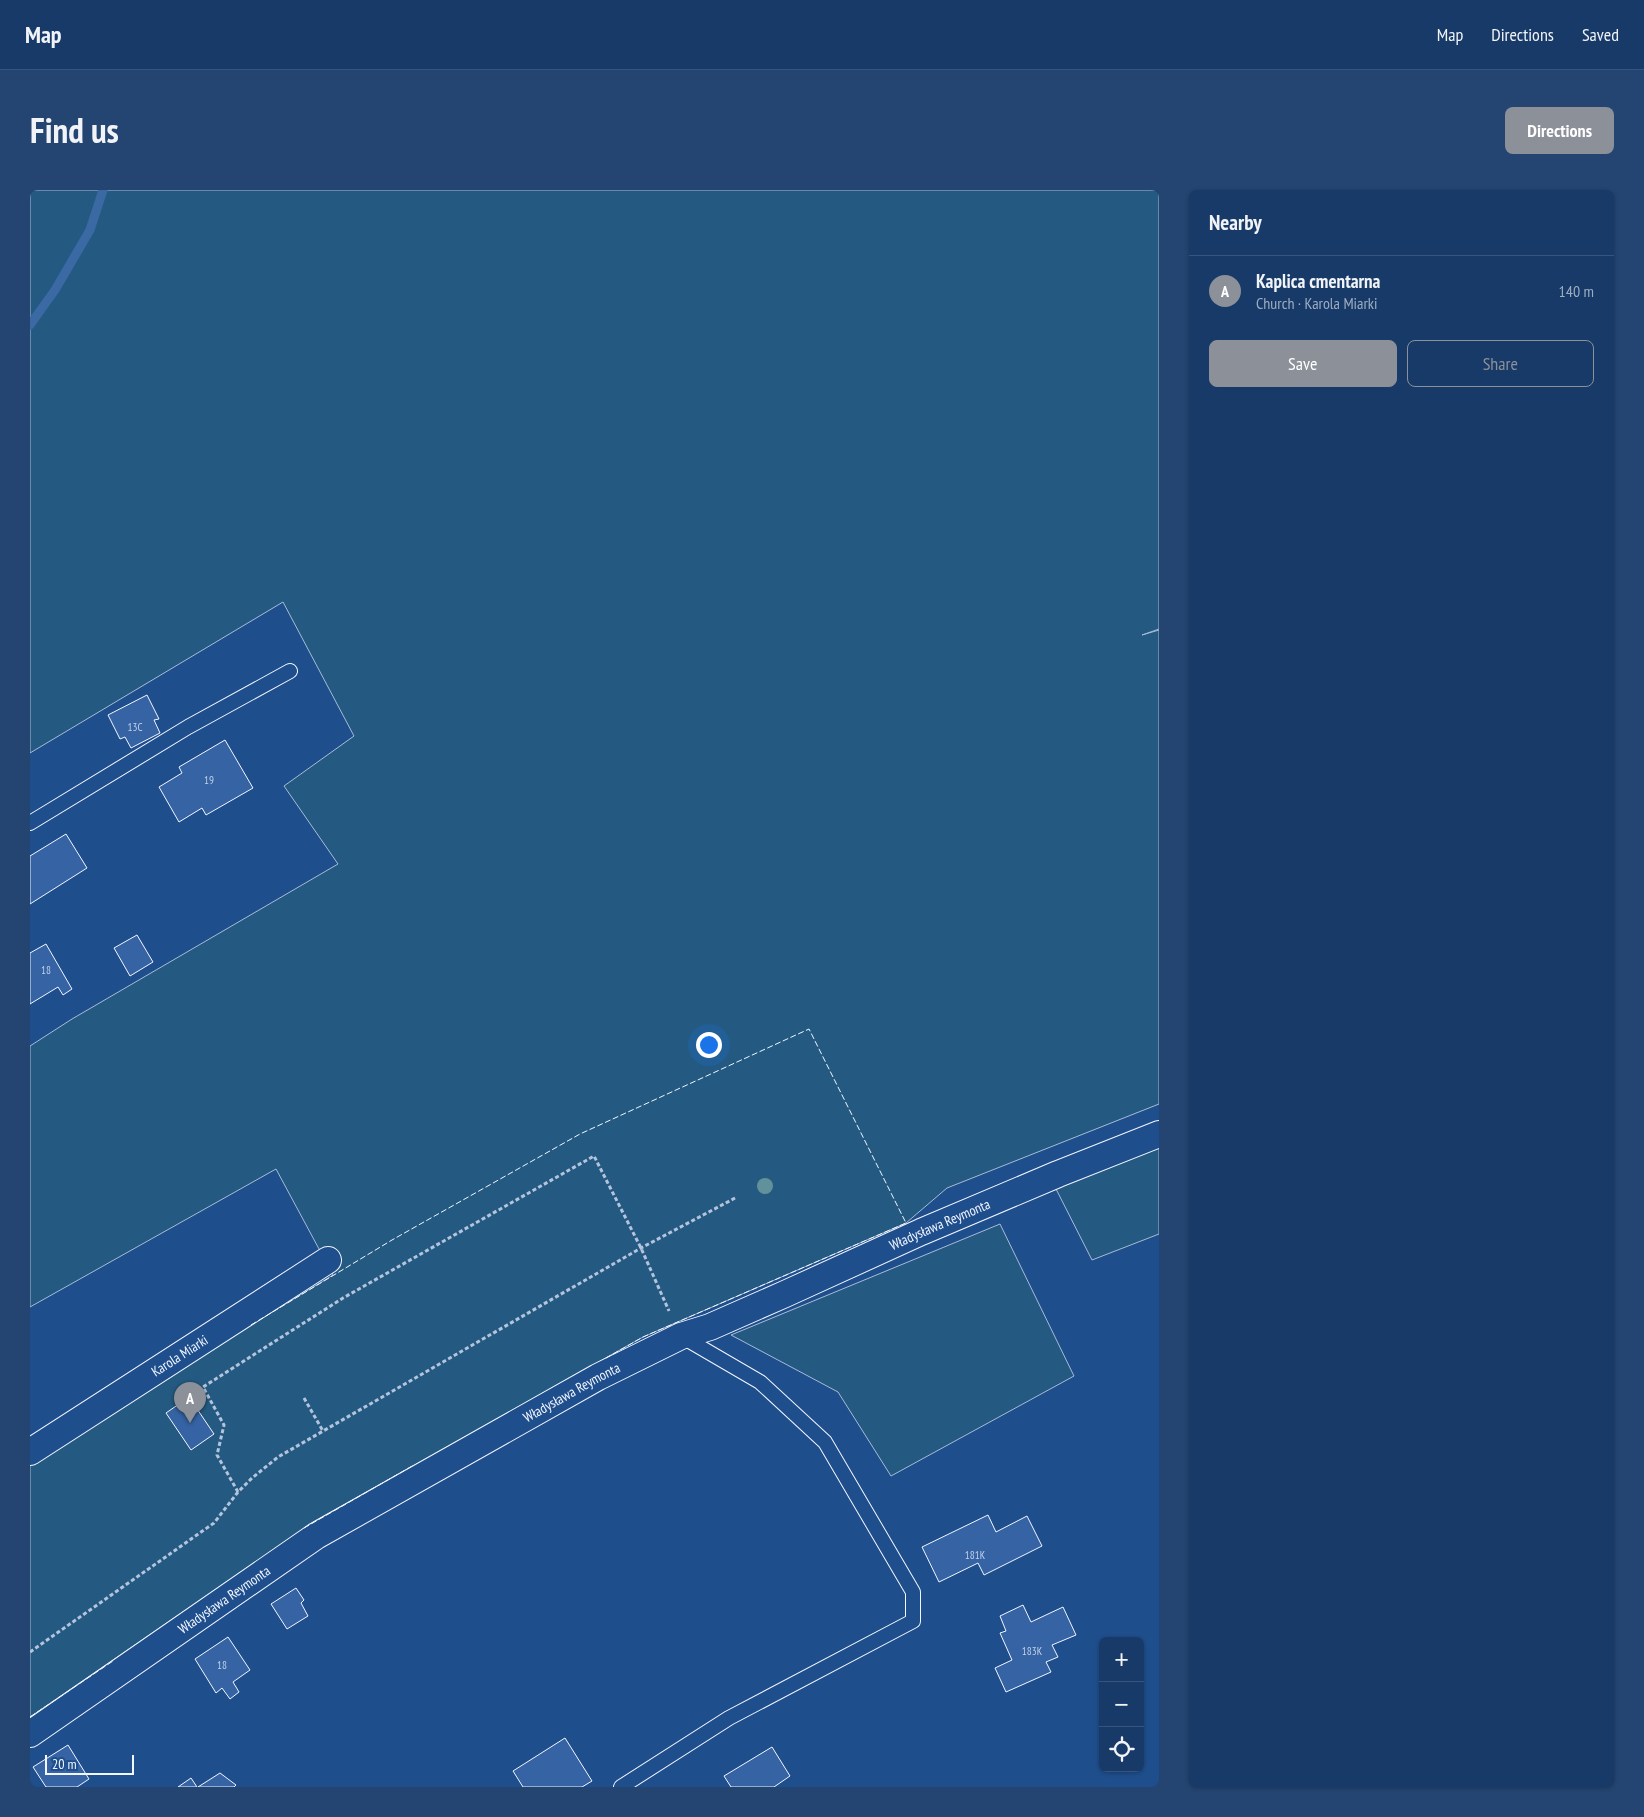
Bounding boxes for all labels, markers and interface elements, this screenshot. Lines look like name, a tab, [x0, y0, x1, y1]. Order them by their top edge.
text: Map	[25, 19, 62, 50]
text: Map	[1437, 23, 1463, 46]
text: Directions	[1491, 23, 1554, 46]
text: Saved	[1582, 23, 1619, 46]
text: Find us	[30, 107, 119, 153]
button: Directions	[1505, 107, 1614, 154]
text: Nearby	[1209, 209, 1262, 236]
text: Kaplica cmentarna	[1256, 269, 1380, 293]
text: A	[1221, 281, 1229, 301]
text: 140 m	[1559, 281, 1594, 301]
text: Church · Karola Miarki	[1256, 293, 1378, 313]
button: Save	[1209, 340, 1397, 387]
button: Share	[1407, 340, 1594, 387]
house number: 13C	[128, 720, 142, 734]
house number: 19	[204, 773, 214, 787]
house number: 18	[41, 963, 51, 977]
your location	[696, 1032, 722, 1058]
street label: Władysława Reymonta	[886, 1195, 993, 1254]
street label: Karola Miarki	[148, 1331, 211, 1380]
street label: Władysława Reymonta	[520, 1359, 623, 1426]
pin: A	[174, 1382, 206, 1423]
house number: 181K	[965, 1548, 986, 1562]
street label: Władysława Reymonta	[175, 1562, 274, 1638]
map controls	[1099, 1637, 1144, 1772]
button: +	[1099, 1637, 1144, 1682]
house number: 183K	[1022, 1644, 1043, 1658]
house number: 18	[217, 1658, 227, 1672]
button: −	[1099, 1682, 1144, 1727]
button: locate	[1099, 1727, 1144, 1772]
scale bar	[45, 1752, 134, 1775]
text: 20 m	[52, 1755, 77, 1773]

